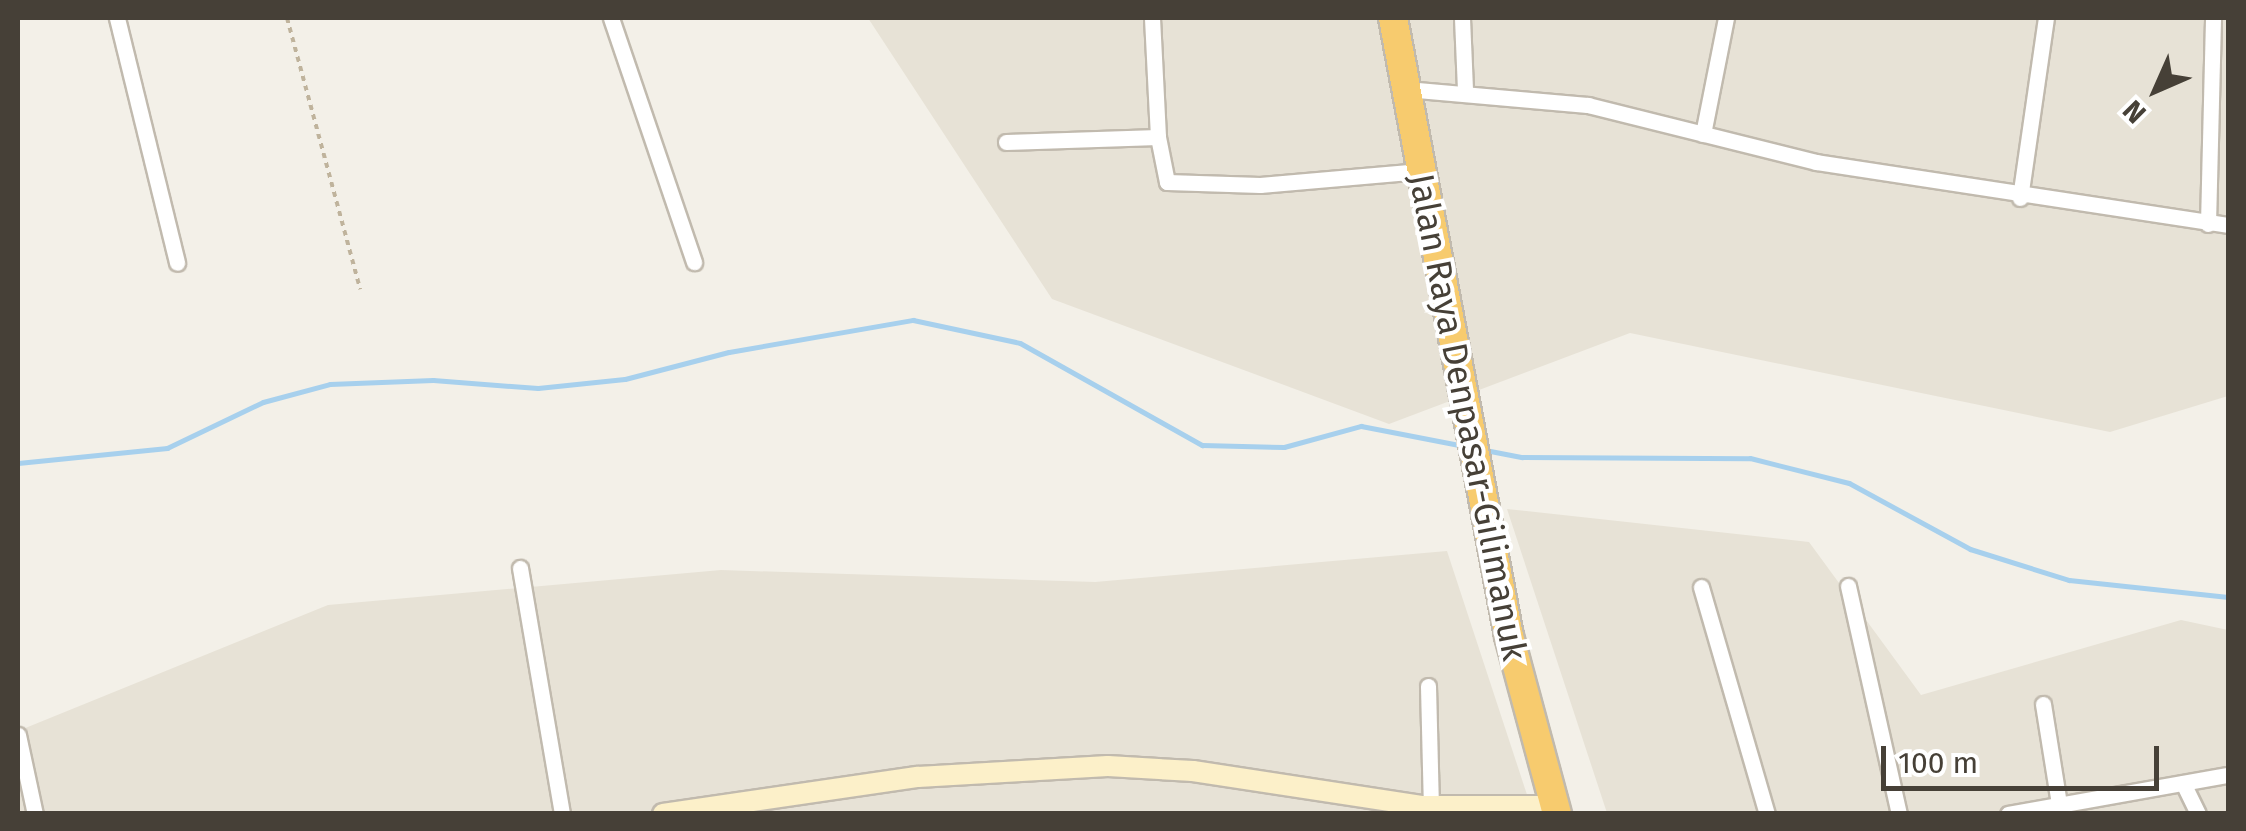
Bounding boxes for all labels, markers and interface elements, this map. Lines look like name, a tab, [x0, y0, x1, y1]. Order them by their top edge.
north arrow	[2106, 40, 2206, 140]
text: N	[2116, 93, 2153, 130]
street label: Jalan Raya Denpasar-Gilimanuk	[1400, 170, 1536, 664]
scale bar	[1886, 726, 2164, 788]
text: 100 m	[1898, 745, 1978, 781]

